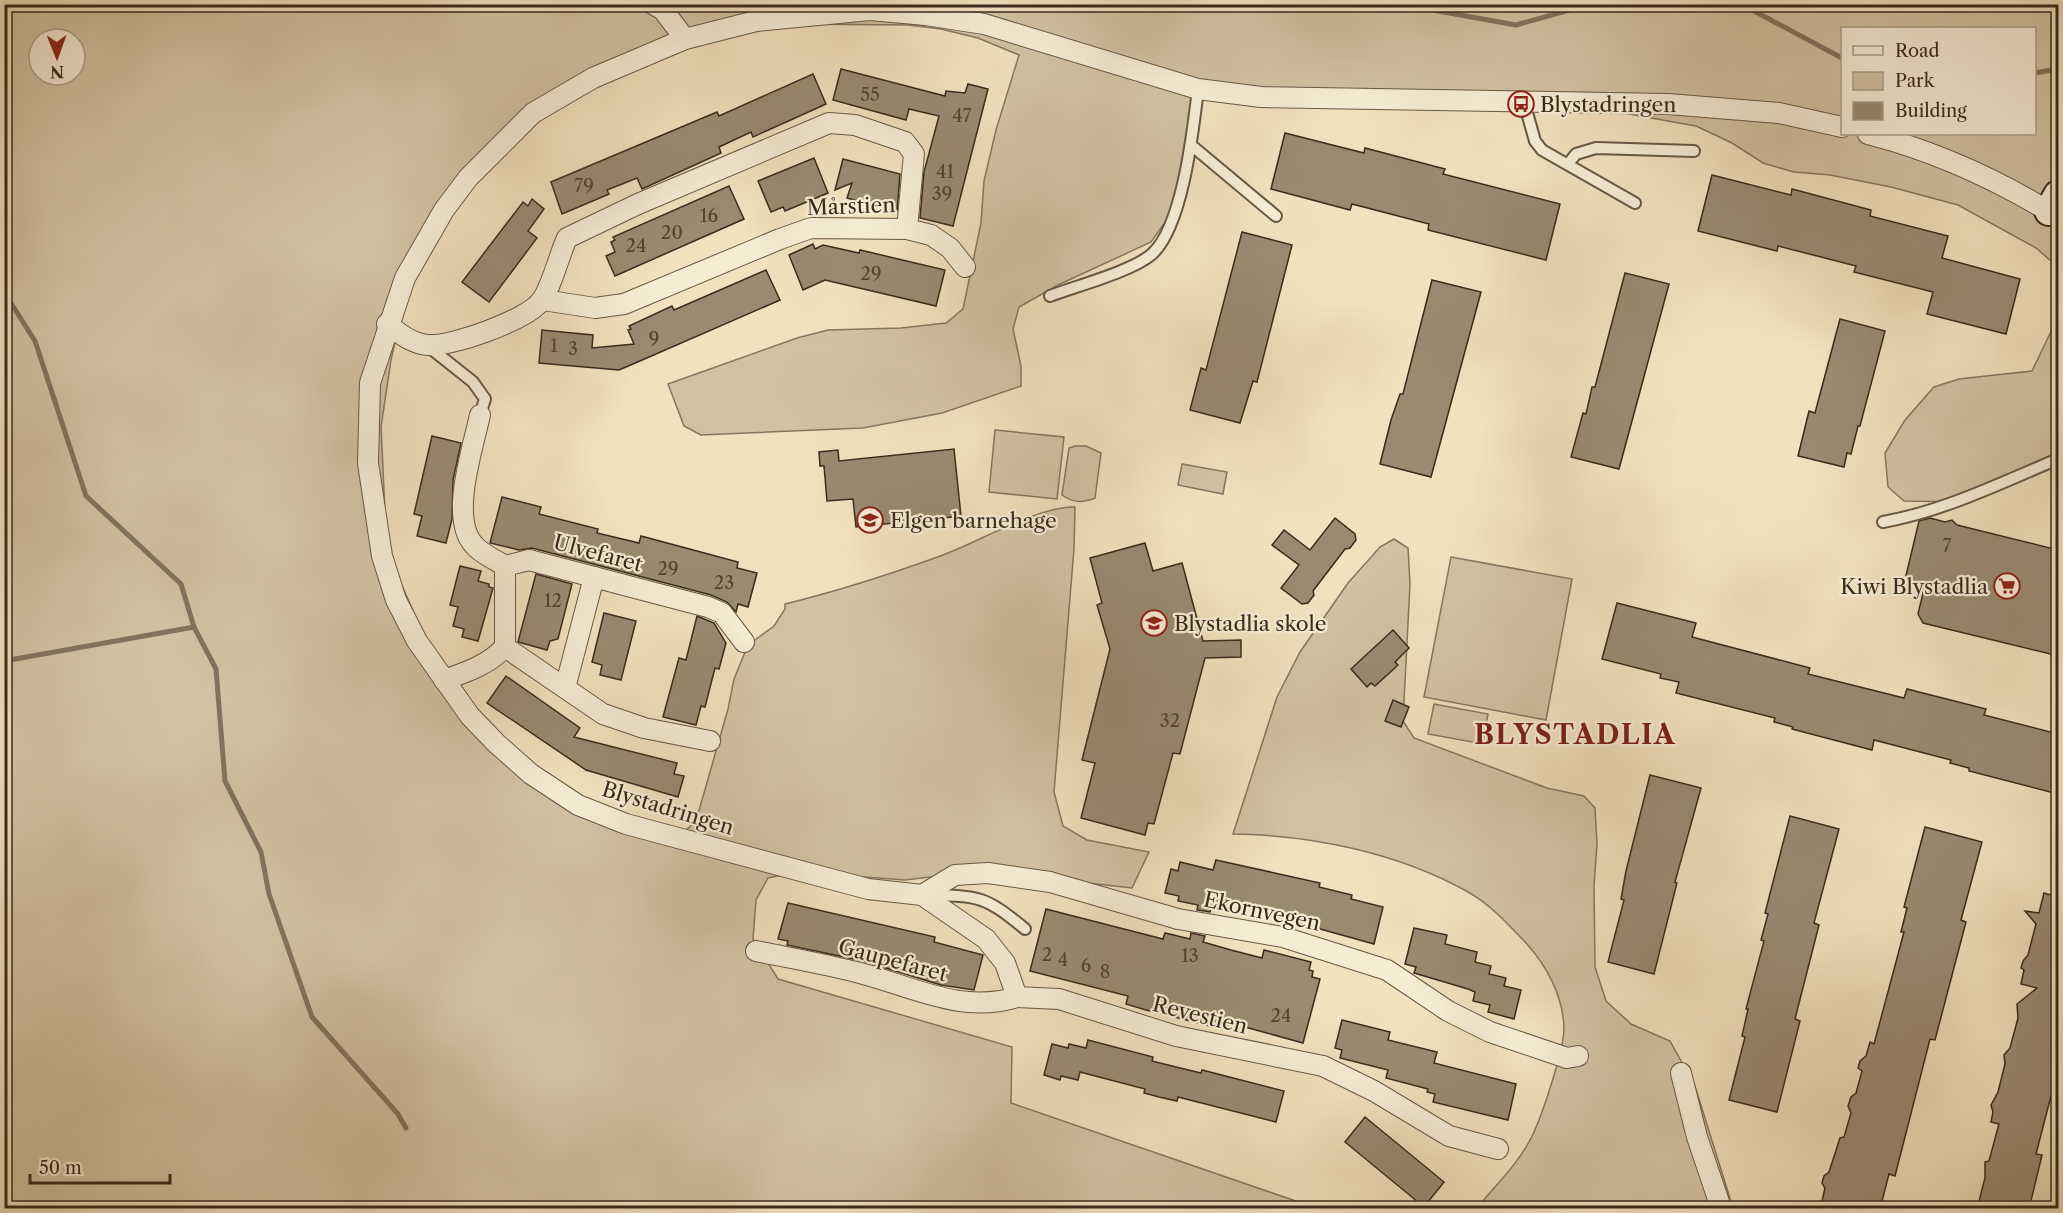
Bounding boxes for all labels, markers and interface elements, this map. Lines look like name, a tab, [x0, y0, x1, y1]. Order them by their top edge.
north arrow	[27, 27, 87, 87]
legend	[1841, 27, 2036, 135]
text: Road	[1895, 40, 1940, 62]
text: N	[50, 62, 64, 82]
text: Park	[1895, 70, 1936, 92]
house number: 55	[860, 84, 880, 106]
bus stop icon: Blystadringen	[1506, 89, 1536, 119]
place label: Blystadringen	[1540, 92, 1676, 117]
text: Building	[1895, 100, 1967, 122]
house number: 47	[952, 105, 972, 127]
house number: 41	[936, 161, 954, 183]
house number: 79	[574, 175, 594, 197]
house number: 39	[932, 183, 952, 205]
street label: Mårstien	[806, 192, 896, 220]
house number: 16	[700, 205, 718, 227]
house number: 20	[661, 222, 683, 244]
house number: 24	[626, 235, 646, 257]
house number: 29	[861, 263, 881, 285]
house number: 9	[649, 328, 659, 350]
house number: 1	[550, 335, 558, 357]
house number: 3	[568, 338, 578, 360]
school or university icon: Elgen barnehage	[855, 505, 885, 535]
place label: Elgen barnehage	[890, 508, 1057, 533]
street label: Ulvefaret	[551, 529, 646, 577]
house number: 7	[1943, 535, 1952, 557]
house number: 29	[658, 558, 678, 580]
supermarket icon: Kiwi Blystadlia	[1992, 571, 2022, 601]
house number: 23	[714, 572, 734, 594]
place label: Kiwi Blystadlia	[1840, 574, 1989, 599]
house number: 12	[544, 590, 562, 612]
school or university icon: Blystadlia skole	[1139, 608, 1169, 638]
place label: Blystadlia skole	[1174, 611, 1327, 636]
house number: 32	[1160, 710, 1180, 732]
district label: BLYSTADLIA	[1474, 718, 1676, 751]
street label: Blystadringen	[599, 776, 737, 840]
street label: Ekornvegen	[1201, 886, 1323, 936]
street label: Gaupefaret	[836, 933, 951, 987]
house number: 2	[1042, 944, 1052, 966]
house number: 13	[1181, 945, 1199, 967]
house number: 4	[1058, 949, 1068, 971]
house number: 6	[1081, 955, 1091, 977]
house number: 8	[1100, 961, 1110, 983]
street label: Revestien	[1150, 991, 1250, 1039]
house number: 24	[1271, 1005, 1291, 1027]
scale bar	[30, 1147, 170, 1185]
text: 50 m	[39, 1157, 82, 1179]

